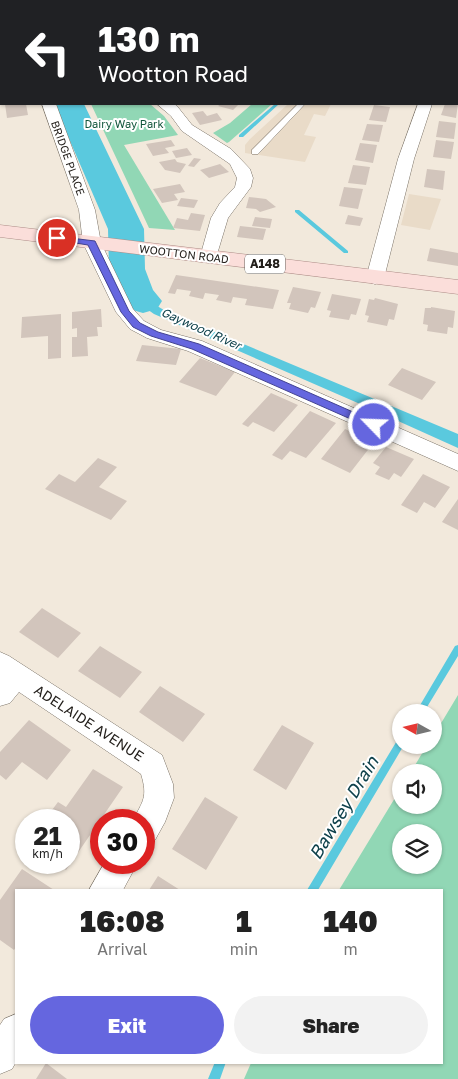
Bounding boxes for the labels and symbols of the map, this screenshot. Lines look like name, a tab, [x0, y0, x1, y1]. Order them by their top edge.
park label: Dairy Way Park	[84, 117, 164, 130]
street label: BRIDGE PLACE	[49, 119, 88, 197]
pin	[36, 217, 78, 259]
street label: WOOTTON ROAD	[139, 242, 230, 265]
road number: A148	[245, 254, 285, 274]
water label: Gaywood River	[159, 304, 246, 354]
position arrow	[347, 398, 399, 450]
street label: ADELAIDE AVENUE	[31, 681, 147, 764]
north arrow	[392, 704, 442, 754]
water label: Bawsey Drain	[304, 751, 383, 863]
speed limit sign: 30	[90, 809, 155, 874]

